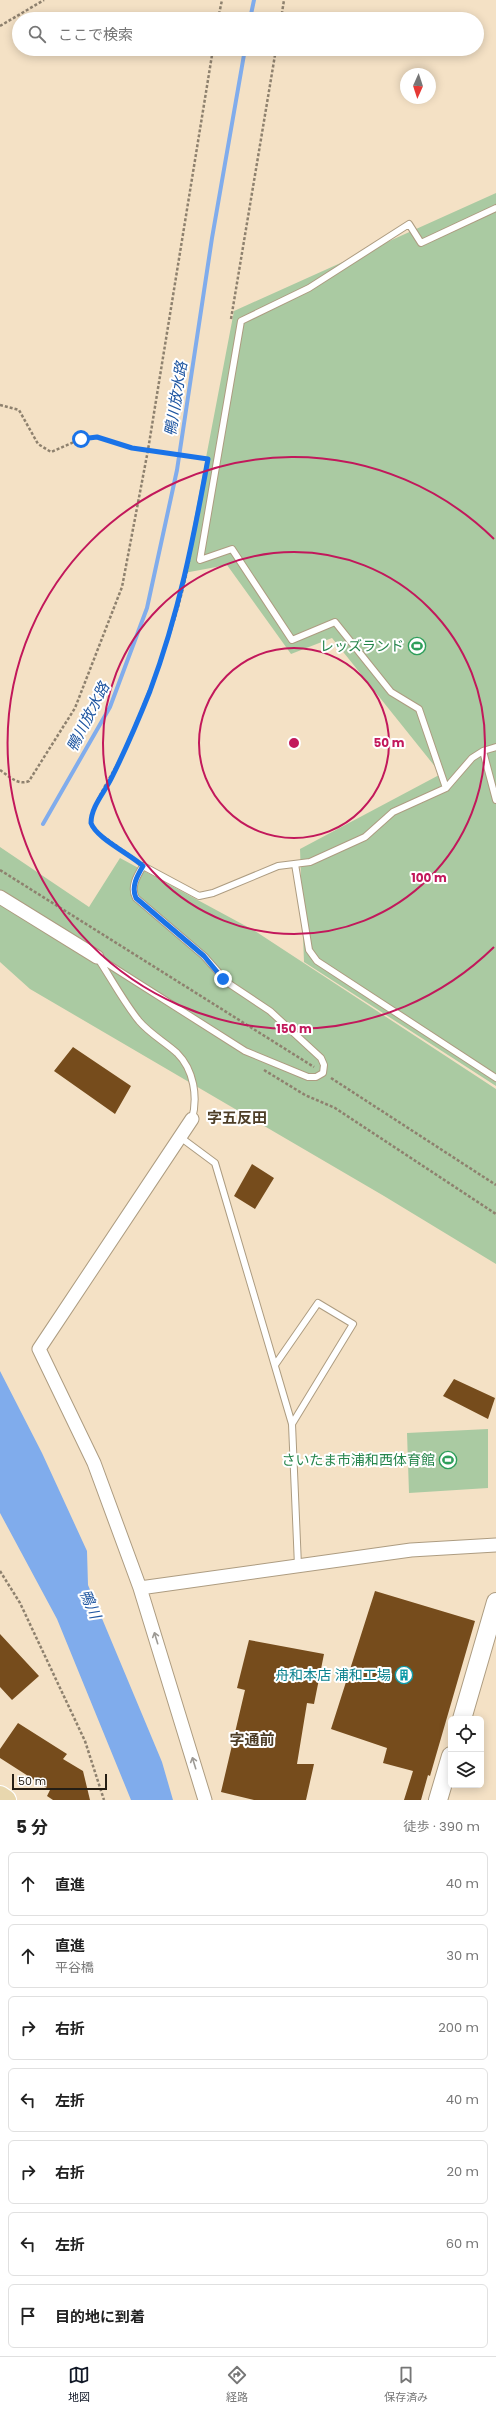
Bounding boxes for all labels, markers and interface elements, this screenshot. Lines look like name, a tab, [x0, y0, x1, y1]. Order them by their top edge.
search box	[12, 12, 484, 56]
icon: search	[26, 23, 48, 45]
text: ここで検索	[58, 24, 133, 45]
north arrow	[400, 68, 436, 104]
water label: 鴨川放水路	[159, 358, 192, 438]
route start	[72, 430, 90, 448]
place label: レッズランド	[320, 636, 404, 656]
sports icon: レッズランド	[407, 636, 427, 656]
water label: 鴨川放水路	[61, 677, 115, 755]
text: 50 m	[374, 734, 405, 751]
centre of rings	[287, 736, 301, 750]
text: 100 m	[411, 869, 447, 886]
route end	[214, 970, 232, 988]
text: 150 m	[276, 1020, 312, 1037]
district label: 字五反田	[207, 1107, 267, 1128]
place label: さいたま市浦和西体育館	[281, 1450, 435, 1470]
sports icon: さいたま市浦和西体育館	[438, 1450, 458, 1470]
water label: 鴨川	[75, 1586, 107, 1624]
one-way arrow	[152, 1632, 159, 1645]
place label: 舟和本店 浦和工場	[275, 1665, 391, 1685]
building icon: 舟和本店 浦和工場	[394, 1665, 414, 1685]
map controls	[448, 1716, 484, 1788]
button: locate	[448, 1716, 484, 1752]
district label: 字通前	[229, 1729, 275, 1750]
button: layers	[448, 1752, 484, 1788]
one-way arrow	[190, 1756, 197, 1769]
scale bar	[12, 1772, 107, 1791]
text: 50 m	[18, 1773, 46, 1789]
text: 5 分	[16, 1815, 48, 1839]
text: 徒歩 · 390 m	[403, 1817, 480, 1836]
icon: ahead	[17, 1873, 39, 1895]
text: 直進	[55, 1874, 85, 1895]
text: 40 m	[446, 1874, 479, 1893]
text: 直進	[55, 1935, 85, 1956]
icon: ahead	[17, 1945, 39, 1967]
text: 30 m	[446, 1946, 479, 1965]
text: 平谷橋	[55, 1958, 94, 1977]
icon: right	[17, 2017, 39, 2039]
text: 右折	[55, 2018, 85, 2039]
text: 200 m	[438, 2018, 479, 2037]
icon: left	[17, 2089, 39, 2111]
text: 左折	[55, 2090, 85, 2111]
text: 40 m	[446, 2090, 479, 2109]
icon: right	[17, 2161, 39, 2183]
text: 右折	[55, 2162, 85, 2183]
text: 20 m	[446, 2162, 479, 2181]
icon: left	[17, 2233, 39, 2255]
text: 左折	[55, 2234, 85, 2255]
text: 60 m	[446, 2234, 479, 2253]
icon: arrive	[17, 2305, 39, 2327]
text: 目的地に到着	[55, 2306, 145, 2327]
tab: 地図	[68, 2364, 90, 2406]
tab: 経路	[226, 2364, 248, 2406]
tab: 保存済み	[384, 2364, 428, 2406]

